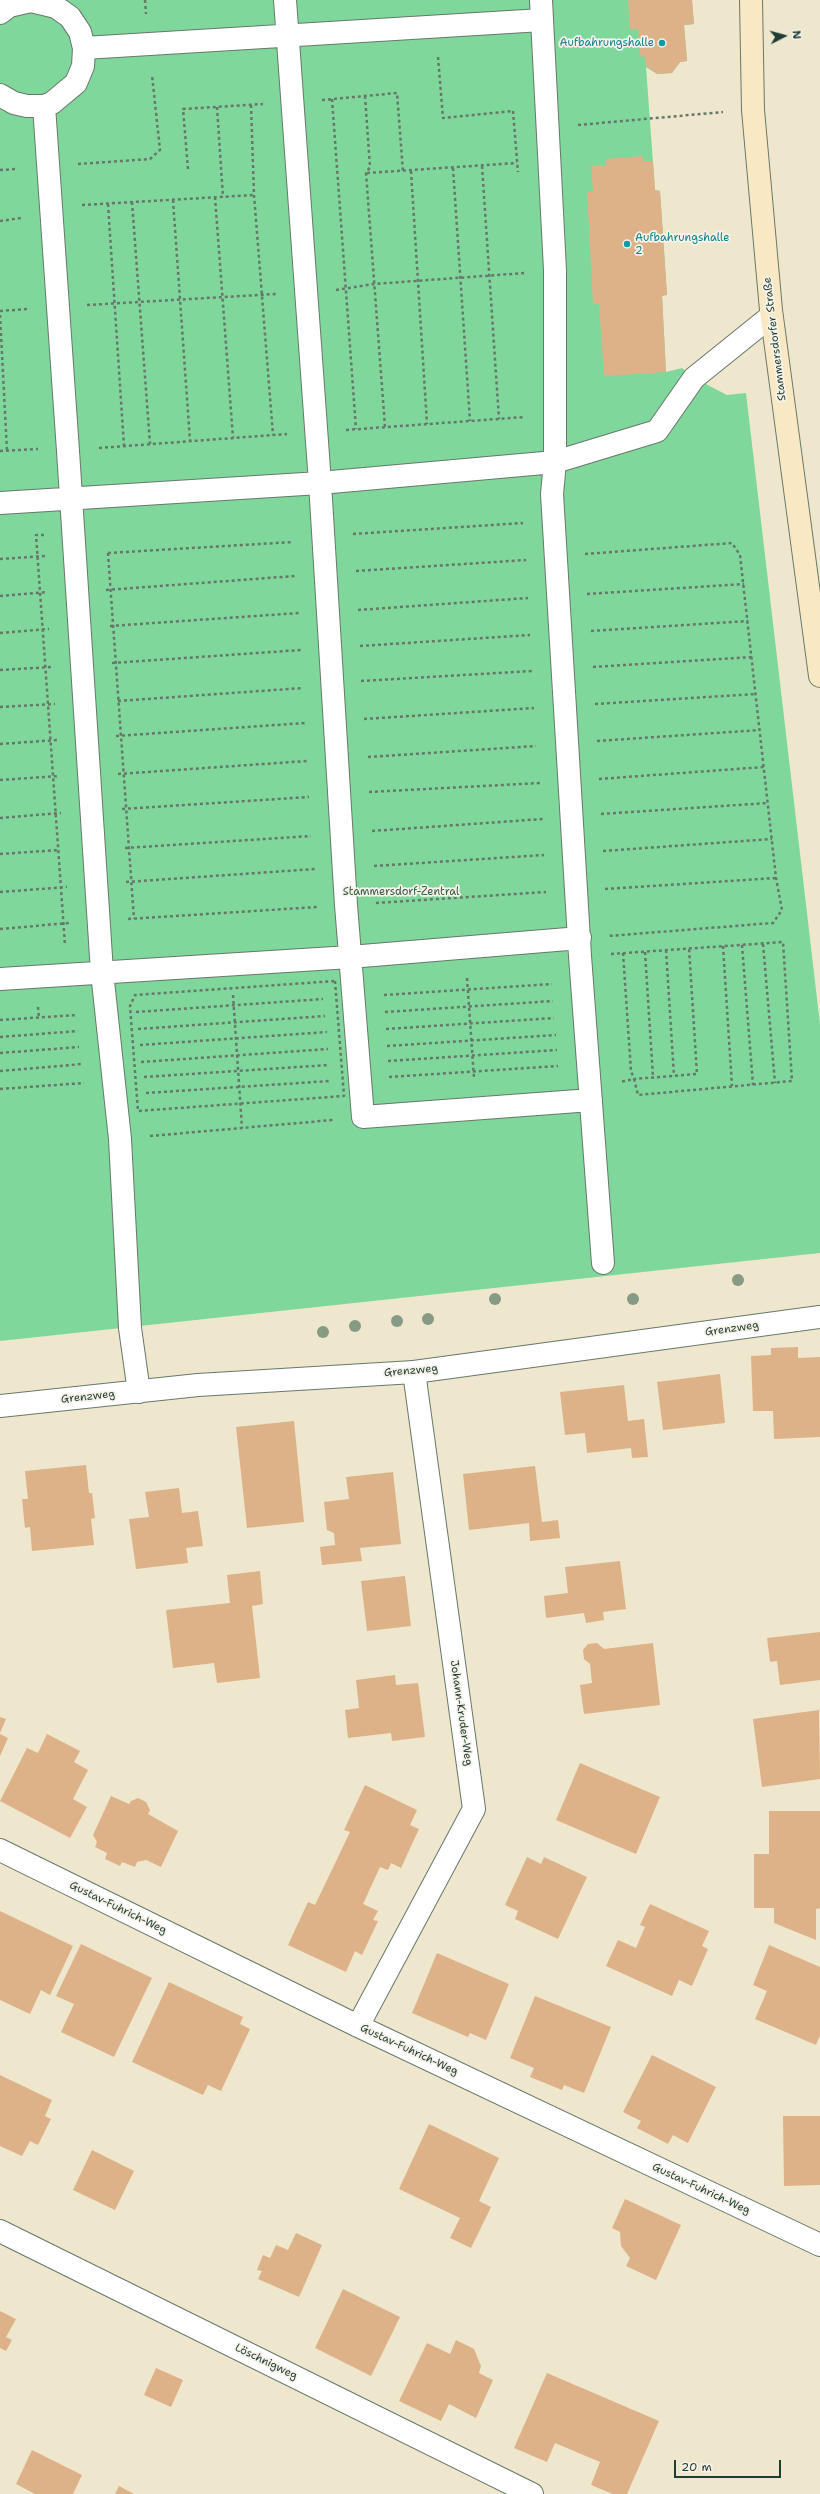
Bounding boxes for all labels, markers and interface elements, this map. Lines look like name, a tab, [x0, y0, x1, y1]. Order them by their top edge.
north arrow	[764, 16, 804, 56]
text: N	[789, 30, 804, 40]
place label: Aufbahrungshalle	[560, 36, 654, 50]
marker: Aufbahrungshalle	[657, 38, 667, 48]
place label: Aufbahrungshalle 2	[635, 231, 729, 257]
marker: Aufbahrungshalle 2	[622, 239, 632, 249]
street label: Stammersdorfer Straße	[761, 276, 789, 402]
park label: Stammersdorf-Zentral	[343, 885, 459, 899]
street label: Grenzweg	[704, 1319, 760, 1339]
street label: Grenzweg	[383, 1362, 439, 1380]
street label: Grenzweg	[60, 1388, 116, 1406]
street label: Johann-Kruder-Weg	[447, 1659, 475, 1767]
street label: Gustav-Fuhrich-Weg	[67, 1879, 169, 1937]
street label: Gustav-Fuhrich-Weg	[358, 2021, 460, 2079]
street label: Gustav-Fuhrich-Weg	[650, 2160, 752, 2218]
street label: Löschnigweg	[233, 2341, 299, 2383]
scale bar	[676, 2452, 783, 2478]
text: 20 m	[681, 2459, 712, 2475]

